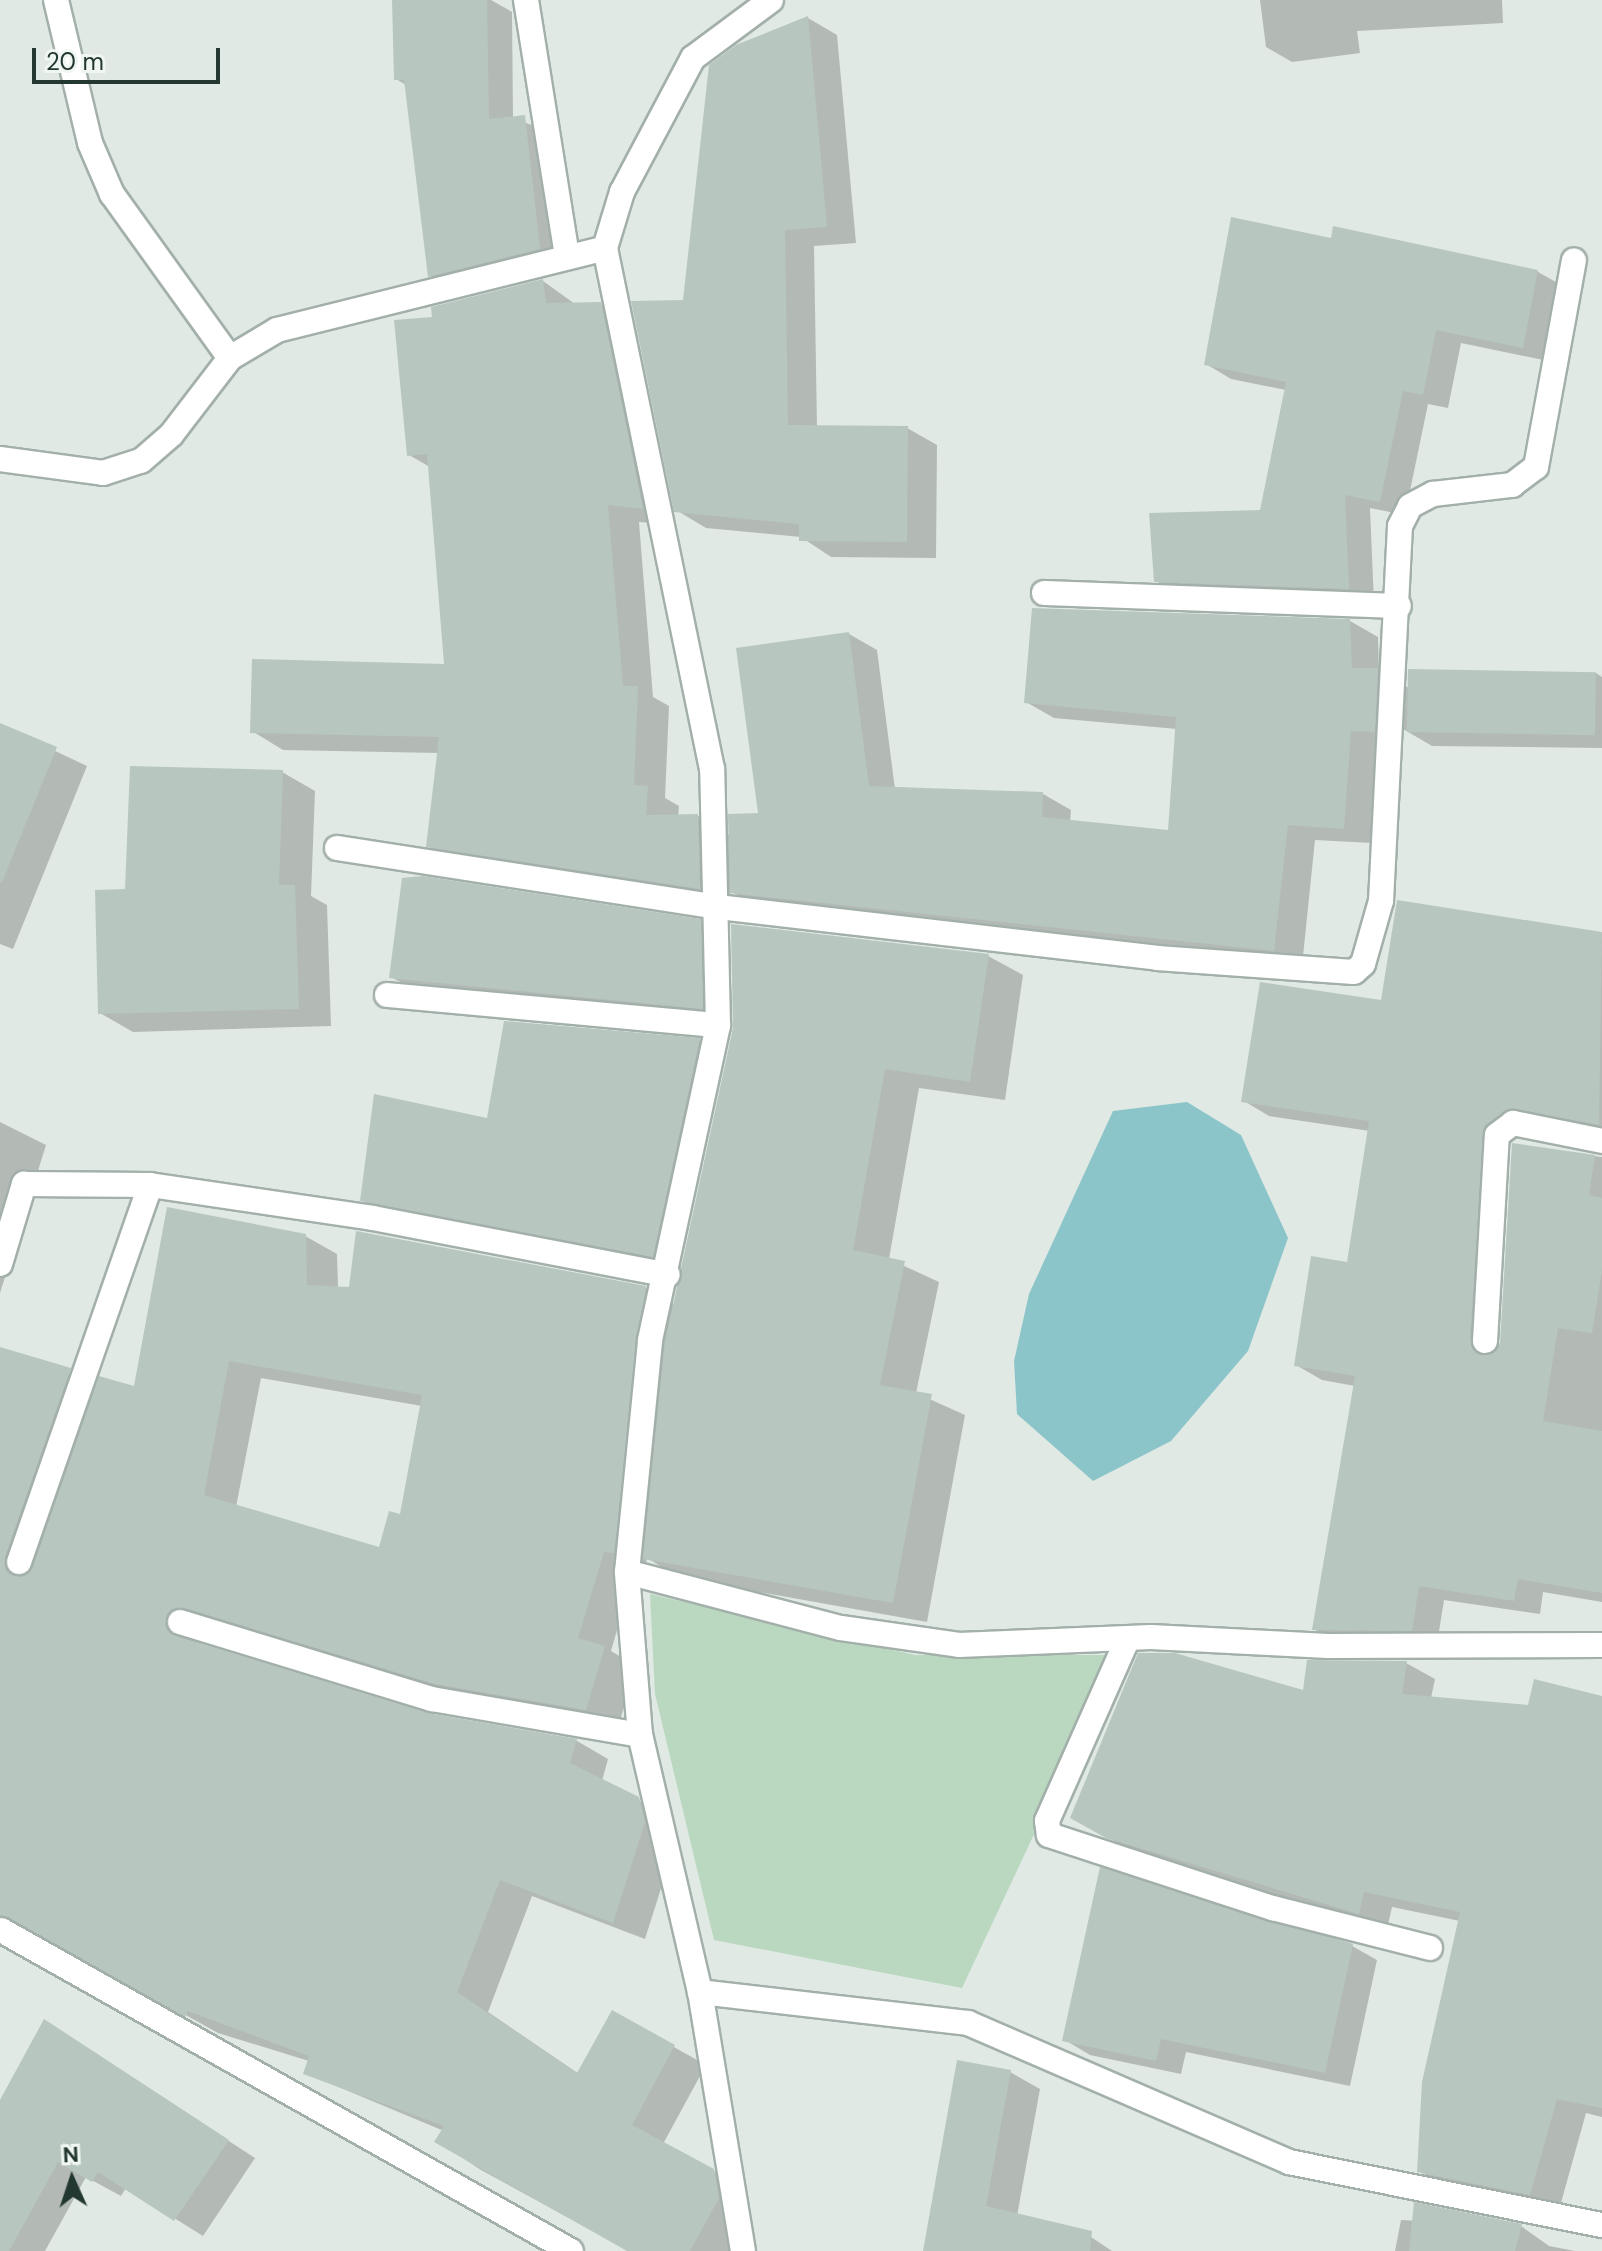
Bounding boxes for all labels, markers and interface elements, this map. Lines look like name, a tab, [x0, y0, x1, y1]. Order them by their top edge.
scale bar	[36, 32, 224, 82]
text: 20 m	[46, 46, 104, 77]
north arrow	[32, 2139, 112, 2219]
text: N	[62, 2140, 79, 2169]

